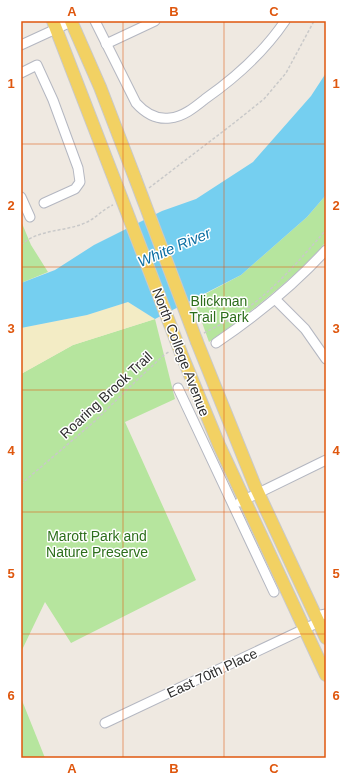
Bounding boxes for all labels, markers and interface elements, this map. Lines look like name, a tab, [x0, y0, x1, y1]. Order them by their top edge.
text: A	[67, 4, 77, 19]
text: B	[169, 4, 179, 19]
text: C	[269, 4, 279, 19]
text: 1	[7, 76, 15, 91]
text: 1	[332, 76, 340, 91]
text: 2	[7, 198, 15, 213]
text: 2	[332, 198, 340, 213]
water label: White River	[135, 224, 214, 270]
street label: North College Avenue	[149, 286, 213, 419]
park label: Blickman Trail Park	[189, 293, 250, 325]
text: 3	[7, 321, 15, 336]
text: 3	[332, 321, 340, 336]
street label: Roaring Brook Trail	[57, 348, 155, 442]
text: 4	[7, 443, 15, 458]
text: 4	[332, 443, 340, 458]
park label: Marott Park and Nature Preserve	[46, 528, 148, 560]
text: 5	[7, 566, 15, 581]
text: 5	[332, 566, 340, 581]
street label: East 70th Place	[164, 645, 260, 701]
text: 6	[7, 688, 15, 703]
text: 6	[332, 688, 340, 703]
text: A	[67, 761, 77, 776]
text: B	[169, 761, 179, 776]
text: C	[269, 761, 279, 776]

